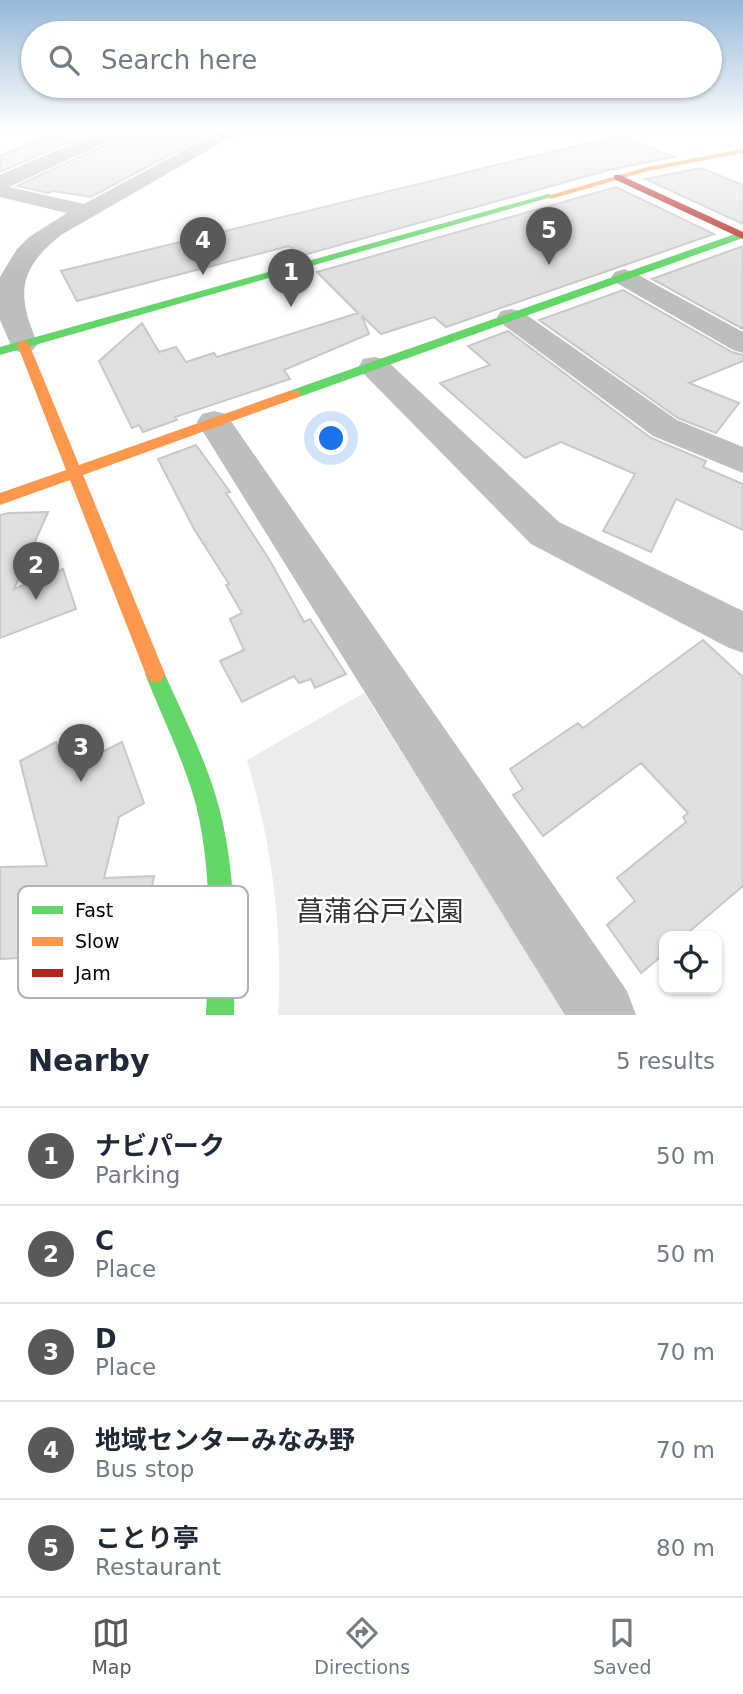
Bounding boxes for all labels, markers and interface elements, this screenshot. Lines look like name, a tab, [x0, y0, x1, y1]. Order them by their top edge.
search box	[21, 21, 722, 98]
icon: search	[45, 41, 83, 79]
text: Search here	[101, 45, 257, 75]
pin: 5	[526, 207, 572, 265]
pin: 4	[180, 217, 226, 275]
pin: 1	[268, 249, 314, 307]
your location	[314, 421, 348, 455]
pin: 2	[13, 542, 59, 600]
pin: 3	[58, 724, 104, 782]
legend	[18, 886, 248, 998]
park label: 菖蒲谷戸公園	[296, 895, 464, 928]
text: Fast	[75, 899, 113, 921]
text: Slow	[75, 930, 120, 952]
map controls	[659, 931, 722, 994]
button: locate	[659, 931, 722, 994]
text: Jam	[74, 962, 111, 984]
text: Nearby	[28, 1043, 150, 1078]
text: 5 results	[616, 1048, 715, 1074]
text: ナビパーク	[95, 1131, 225, 1161]
text: 1	[43, 1143, 59, 1169]
text: 50 m	[656, 1143, 715, 1169]
text: Parking	[95, 1162, 180, 1188]
text: C	[95, 1226, 114, 1256]
text: 2	[43, 1241, 59, 1267]
text: 50 m	[656, 1241, 715, 1267]
text: Place	[95, 1256, 156, 1282]
text: D	[95, 1324, 117, 1354]
text: 3	[43, 1339, 59, 1365]
text: 70 m	[656, 1339, 715, 1365]
text: Place	[95, 1354, 156, 1380]
text: 地域センターみなみ野	[95, 1425, 355, 1455]
text: 4	[43, 1437, 59, 1463]
text: 70 m	[656, 1437, 715, 1463]
text: Bus stop	[95, 1456, 194, 1482]
text: ことり亭	[95, 1523, 199, 1553]
text: 5	[43, 1535, 59, 1561]
text: 80 m	[656, 1535, 715, 1561]
text: Restaurant	[95, 1554, 221, 1580]
tab: Map	[91, 1614, 132, 1678]
tab: Directions	[314, 1614, 410, 1678]
tab: Saved	[593, 1614, 652, 1678]

